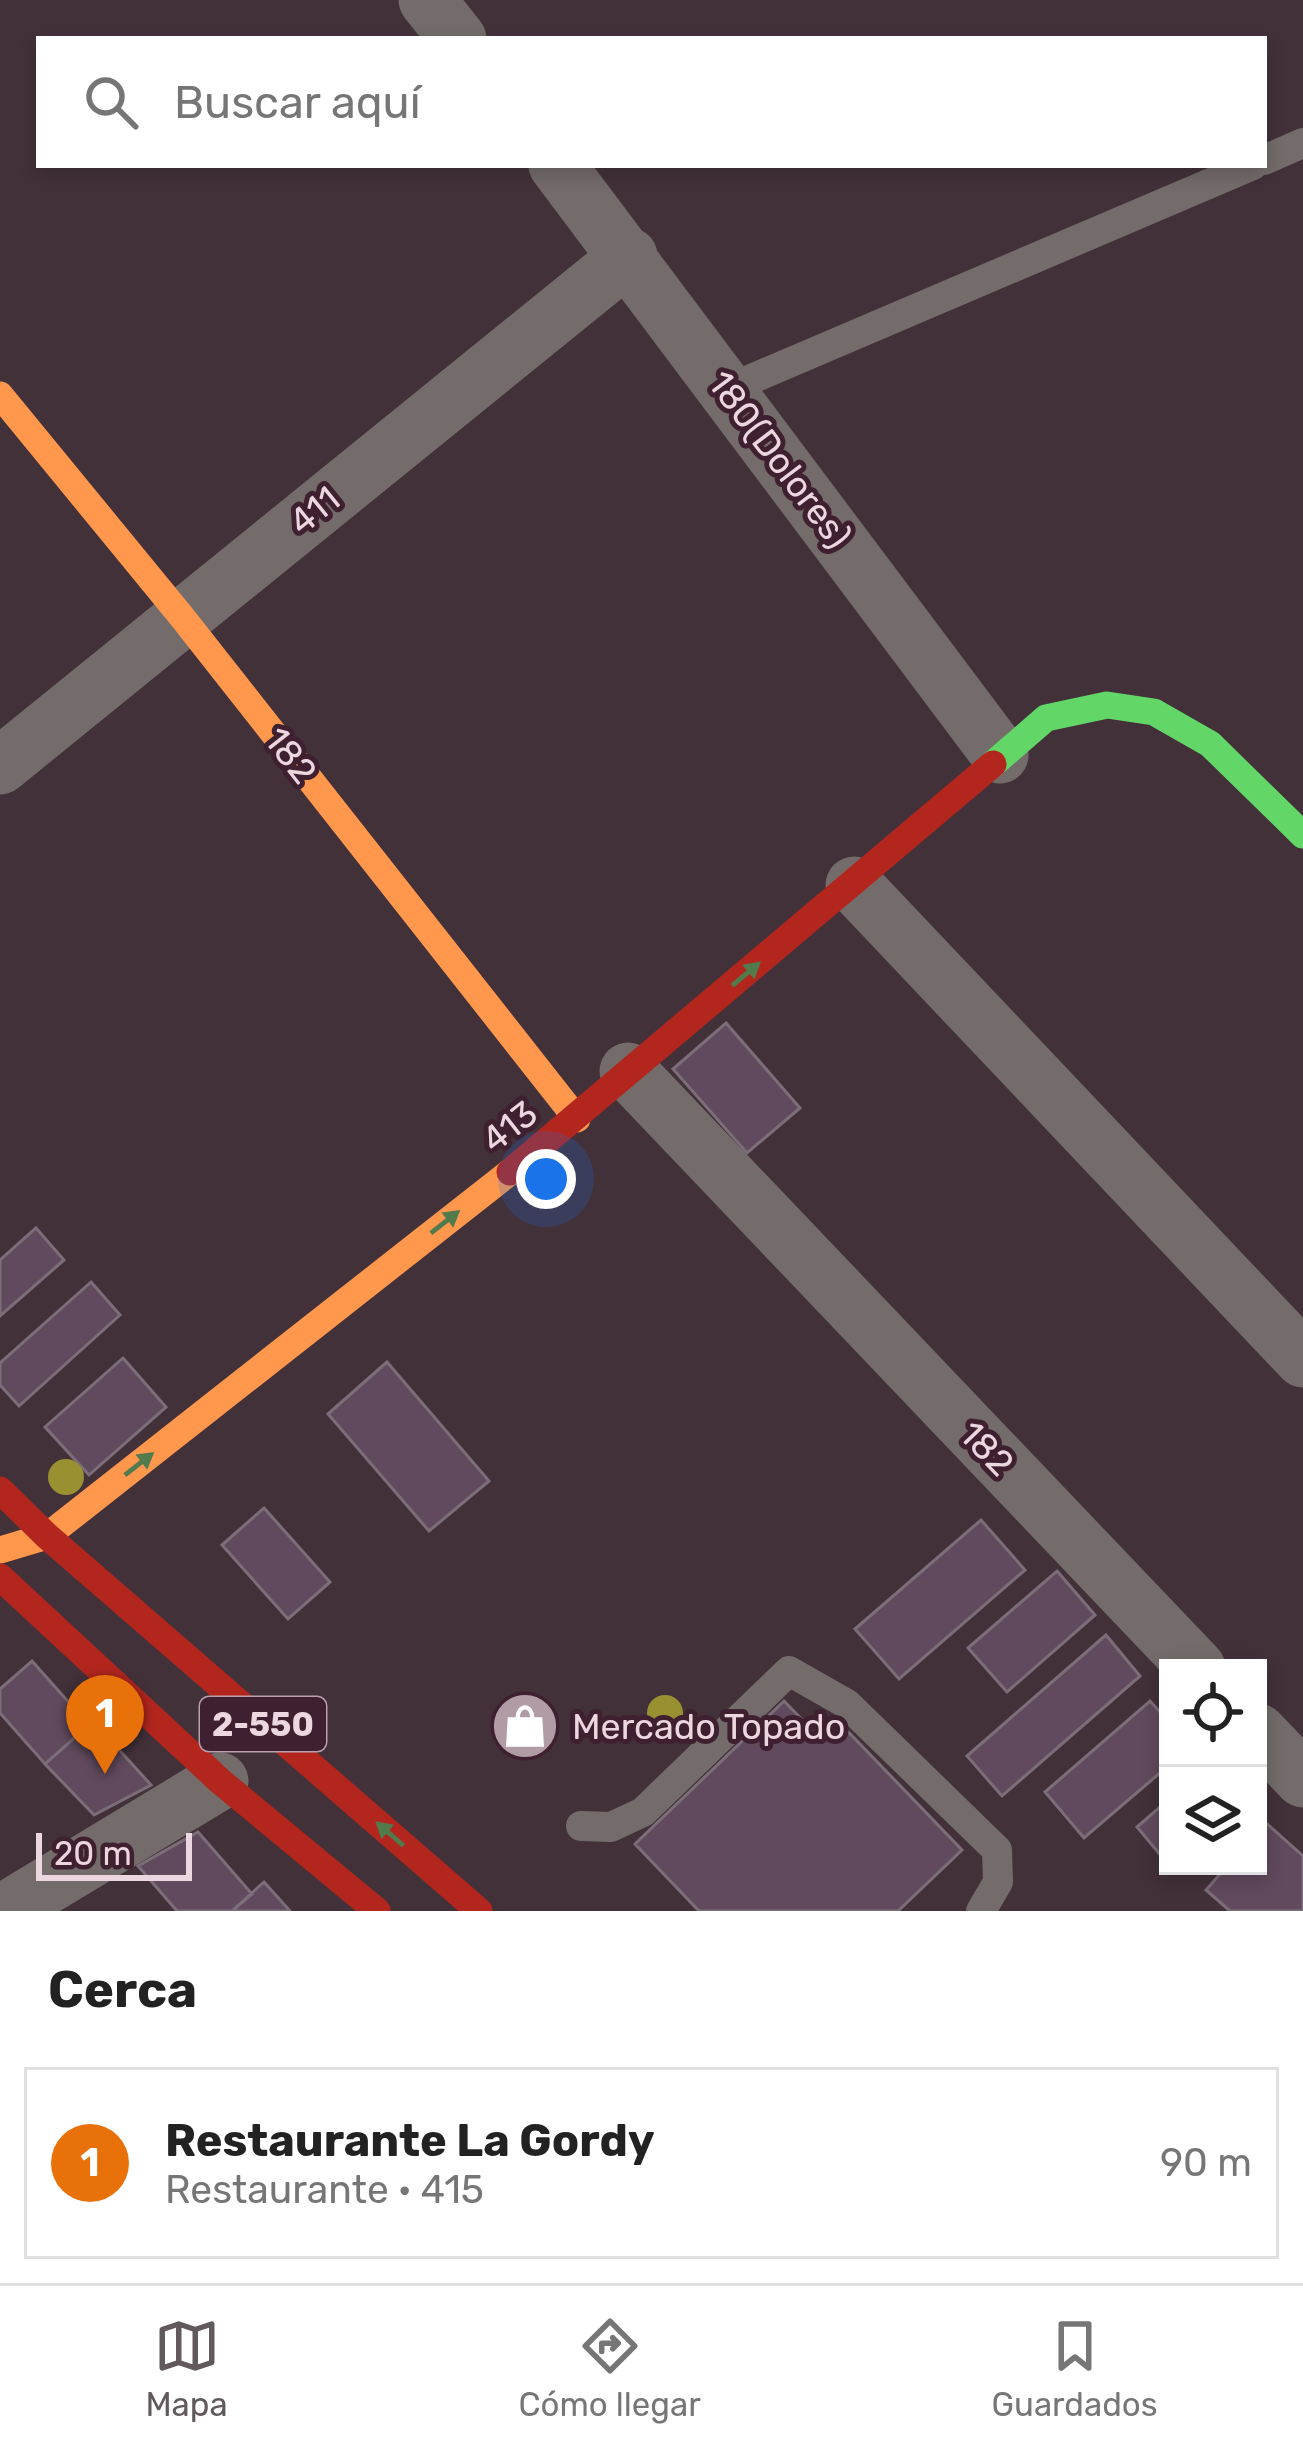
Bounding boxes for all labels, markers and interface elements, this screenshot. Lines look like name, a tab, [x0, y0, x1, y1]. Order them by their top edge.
search box	[36, 36, 1267, 168]
icon: search	[78, 69, 144, 135]
text: Buscar aquí	[174, 76, 421, 129]
street label: 180(Dolores)	[699, 362, 860, 556]
street label: 411	[280, 477, 348, 544]
street label: 182	[255, 719, 326, 792]
one-way arrow	[730, 962, 761, 987]
street label: 413	[473, 1091, 546, 1161]
your location	[516, 1149, 576, 1209]
one-way arrow	[430, 1210, 461, 1235]
street label: 182	[951, 1412, 1023, 1485]
one-way arrow	[123, 1452, 154, 1477]
map controls	[1159, 1659, 1267, 1875]
button: locate	[1159, 1659, 1267, 1767]
pin: 1	[66, 1675, 144, 1774]
shop icon: Mercado Topado	[490, 1691, 560, 1761]
road number: 2-550	[200, 1697, 326, 1751]
place label: Mercado Topado	[572, 1705, 845, 1748]
button: layers	[1159, 1767, 1267, 1875]
one-way arrow	[376, 1822, 406, 1848]
scale bar	[36, 1827, 192, 1880]
text: 20 m	[54, 1834, 132, 1873]
text: Cerca	[48, 1959, 197, 2020]
text: Restaurante La Gordy	[165, 2114, 655, 2167]
text: 1	[80, 2140, 100, 2186]
text: 90 m	[1160, 2140, 1252, 2186]
text: Restaurante · 415	[165, 2167, 484, 2213]
tab: Mapa	[145, 2313, 228, 2424]
tab: Cómo llegar	[519, 2313, 701, 2424]
tab: Guardados	[992, 2313, 1158, 2424]

